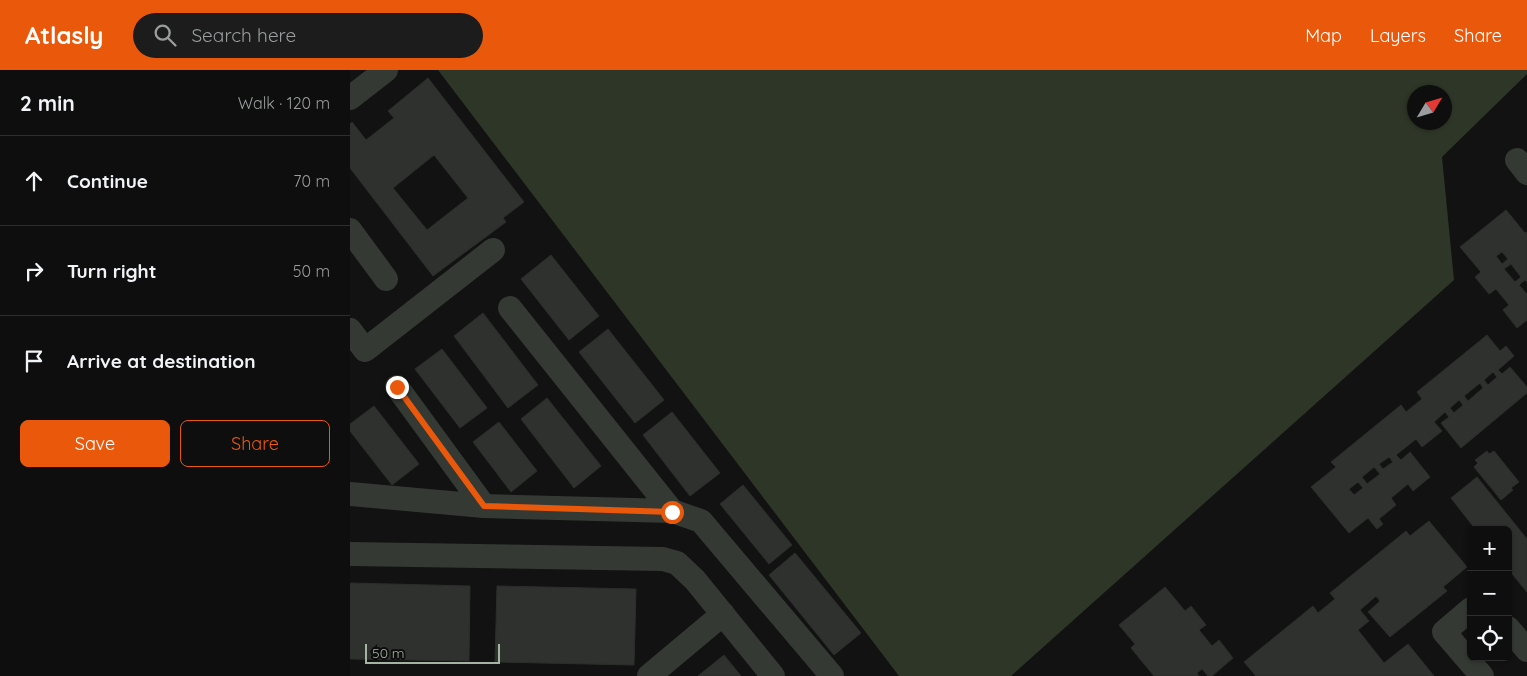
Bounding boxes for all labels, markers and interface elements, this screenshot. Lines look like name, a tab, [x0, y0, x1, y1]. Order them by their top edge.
search box	[133, 13, 483, 58]
text: Atlasly	[25, 20, 103, 50]
icon: search	[151, 21, 179, 49]
text: Search here	[191, 23, 296, 47]
text: Map	[1305, 24, 1342, 47]
text: Layers	[1370, 24, 1426, 47]
text: Share	[1454, 24, 1502, 47]
north arrow	[1407, 85, 1452, 130]
text: 2 min	[20, 90, 75, 116]
text: Walk · 120 m	[238, 93, 330, 113]
icon: ahead	[20, 167, 48, 195]
text: Continue	[67, 169, 148, 193]
text: 70 m	[293, 171, 330, 191]
icon: right	[20, 257, 48, 285]
text: Turn right	[67, 259, 156, 283]
text: 50 m	[293, 261, 330, 281]
icon: arrive	[20, 347, 48, 375]
text: Arrive at destination	[67, 349, 256, 373]
route end	[386, 376, 409, 399]
button: Save	[20, 420, 170, 467]
button: Share	[180, 420, 330, 467]
route start	[661, 501, 684, 524]
map controls	[1467, 526, 1512, 661]
button: +	[1467, 526, 1512, 571]
button: −	[1467, 571, 1512, 616]
button: locate	[1467, 616, 1512, 661]
scale bar	[365, 641, 500, 664]
text: 50 m	[372, 644, 405, 662]

